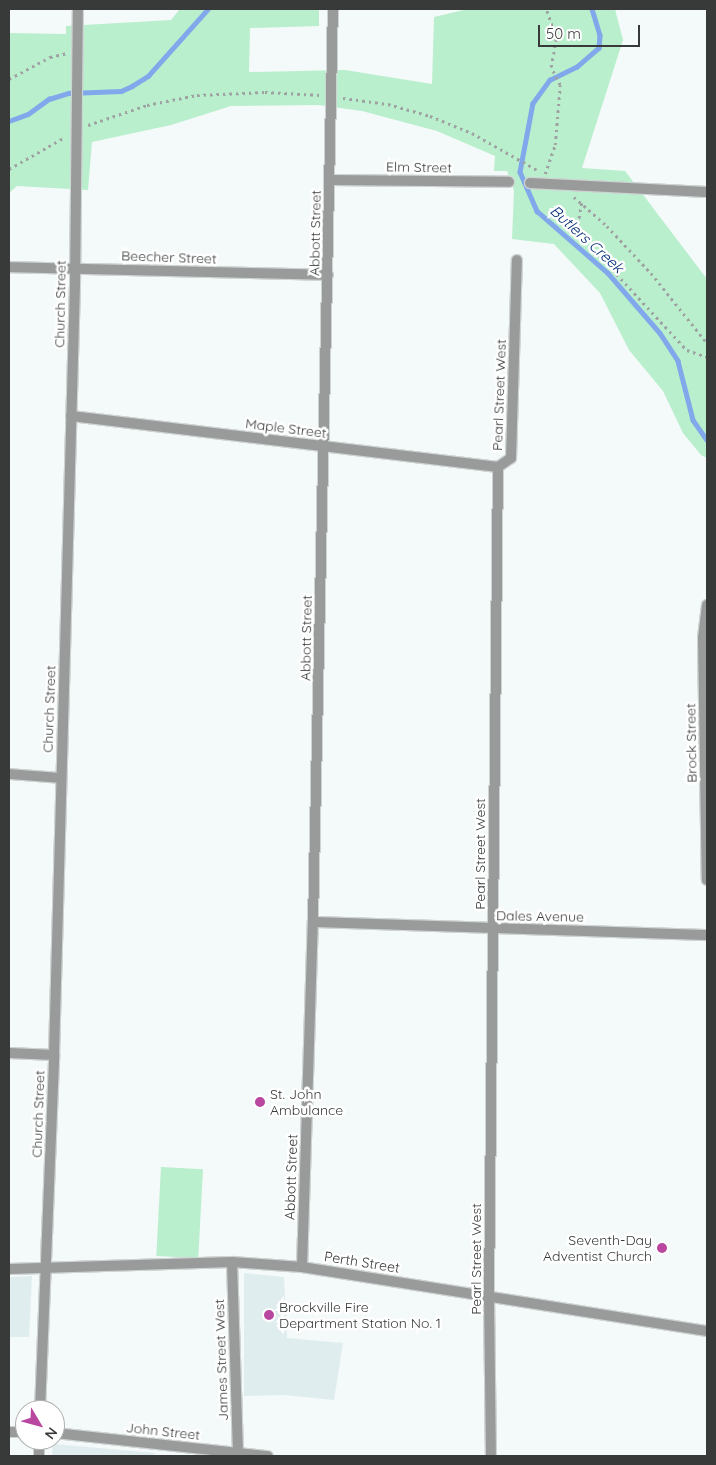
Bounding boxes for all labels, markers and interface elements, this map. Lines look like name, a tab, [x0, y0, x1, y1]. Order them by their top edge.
scale bar	[541, 15, 644, 47]
text: 50 m	[546, 24, 581, 43]
street label: Elm Street	[386, 158, 452, 176]
street label: Abbott Street	[306, 190, 324, 276]
water label: Butlers Creek	[547, 201, 627, 277]
street label: Beecher Street	[121, 247, 217, 267]
street label: Church Street	[51, 260, 69, 348]
street label: Pearl Street West	[489, 339, 509, 451]
street label: Maple Street	[244, 415, 328, 441]
street label: Abbott Street	[297, 595, 315, 681]
street label: Church Street	[39, 665, 59, 753]
street label: Brock Street	[682, 703, 700, 783]
street label: Pearl Street West	[472, 798, 488, 910]
street label: Dales Avenue	[496, 907, 584, 925]
street label: Church Street	[28, 1070, 48, 1158]
place label: St. John Ambulance	[270, 1086, 343, 1118]
marker: St. John Ambulance	[254, 1096, 266, 1108]
street label: Abbott Street	[281, 1134, 301, 1220]
street label: Pearl Street West	[468, 1203, 484, 1315]
place label: Seventh-Day Adventist Church	[543, 1232, 652, 1264]
marker: Seventh-Day Adventist Church	[656, 1242, 668, 1254]
street label: Perth Street	[323, 1248, 401, 1276]
street label: James Street West	[210, 1299, 232, 1421]
place label: Brockville Fire Department Station No. 1	[279, 1299, 441, 1331]
marker: Brockville Fire Department Station No. 1	[263, 1309, 275, 1321]
north arrow	[15, 1400, 65, 1450]
street label: John Street	[125, 1419, 201, 1443]
text: N	[41, 1424, 61, 1443]

